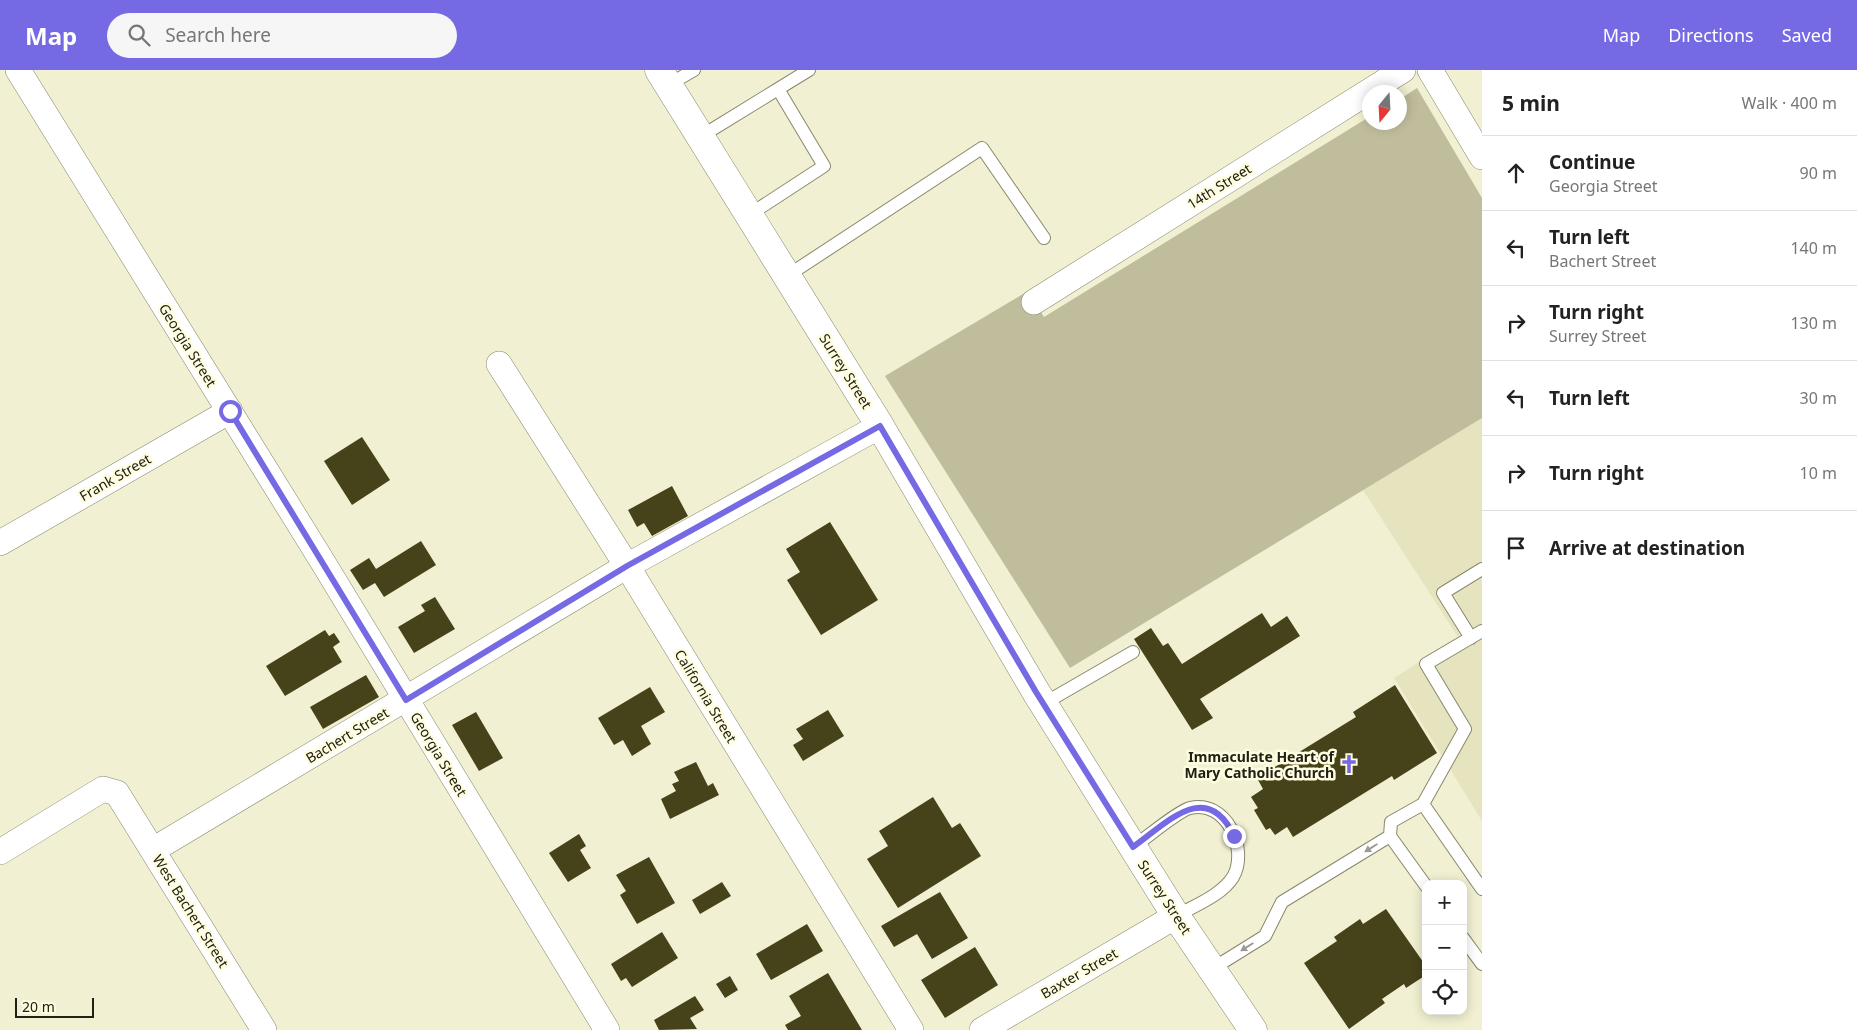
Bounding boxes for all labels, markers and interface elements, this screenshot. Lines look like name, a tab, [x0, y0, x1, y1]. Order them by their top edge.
search box	[107, 13, 457, 58]
text: Map	[25, 19, 77, 52]
icon: search	[125, 21, 153, 49]
text: Search here	[165, 22, 271, 48]
text: Map	[1603, 23, 1640, 47]
text: Directions	[1668, 23, 1754, 47]
text: Saved	[1782, 23, 1832, 47]
north arrow	[1362, 85, 1407, 130]
text: 5 min	[1502, 89, 1560, 117]
text: Walk · 400 m	[1742, 92, 1837, 114]
text: Continue	[1549, 149, 1635, 175]
street label: 14th Street	[1183, 159, 1255, 213]
icon: ahead	[1502, 159, 1530, 187]
text: 90 m	[1800, 162, 1837, 184]
text: Georgia Street	[1549, 175, 1658, 197]
text: Turn left	[1549, 224, 1630, 250]
icon: left	[1502, 234, 1530, 262]
text: 140 m	[1790, 237, 1837, 259]
text: Bachert Street	[1549, 250, 1656, 272]
text: Turn right	[1549, 299, 1644, 325]
street label: Georgia Street	[155, 300, 221, 390]
icon: right	[1502, 309, 1530, 337]
text: 130 m	[1790, 312, 1837, 334]
text: Surrey Street	[1549, 325, 1646, 347]
street label: Surrey Street	[815, 330, 877, 412]
icon: left	[1502, 384, 1530, 412]
text: Turn left	[1549, 385, 1630, 411]
text: 30 m	[1800, 387, 1837, 409]
route start	[219, 400, 242, 423]
street label: Frank Street	[76, 449, 154, 505]
icon: right	[1502, 459, 1530, 487]
text: Turn right	[1549, 460, 1644, 486]
text: 10 m	[1800, 462, 1837, 484]
icon: arrive	[1502, 534, 1530, 562]
text: Arrive at destination	[1549, 535, 1745, 561]
street label: California Street	[671, 646, 741, 746]
street label: Bachert Street	[302, 703, 392, 767]
street label: Georgia Street	[406, 708, 472, 800]
place label: Immaculate Heart of Mary Catholic Church	[1185, 747, 1336, 782]
church icon: Immaculate Heart of Mary Catholic Church	[1338, 753, 1360, 775]
route end	[1223, 825, 1246, 848]
one-way arrow	[1364, 843, 1377, 852]
street label: West Bachert Street	[149, 851, 233, 971]
street label: Surrey Street	[1134, 856, 1196, 938]
map controls	[1422, 880, 1467, 1015]
button: +	[1422, 880, 1467, 925]
button: −	[1422, 925, 1467, 970]
one-way arrow	[1241, 942, 1254, 951]
street label: Baxter Street	[1037, 943, 1121, 1003]
button: locate	[1422, 970, 1467, 1015]
scale bar	[15, 995, 94, 1018]
text: 20 m	[22, 997, 55, 1016]

